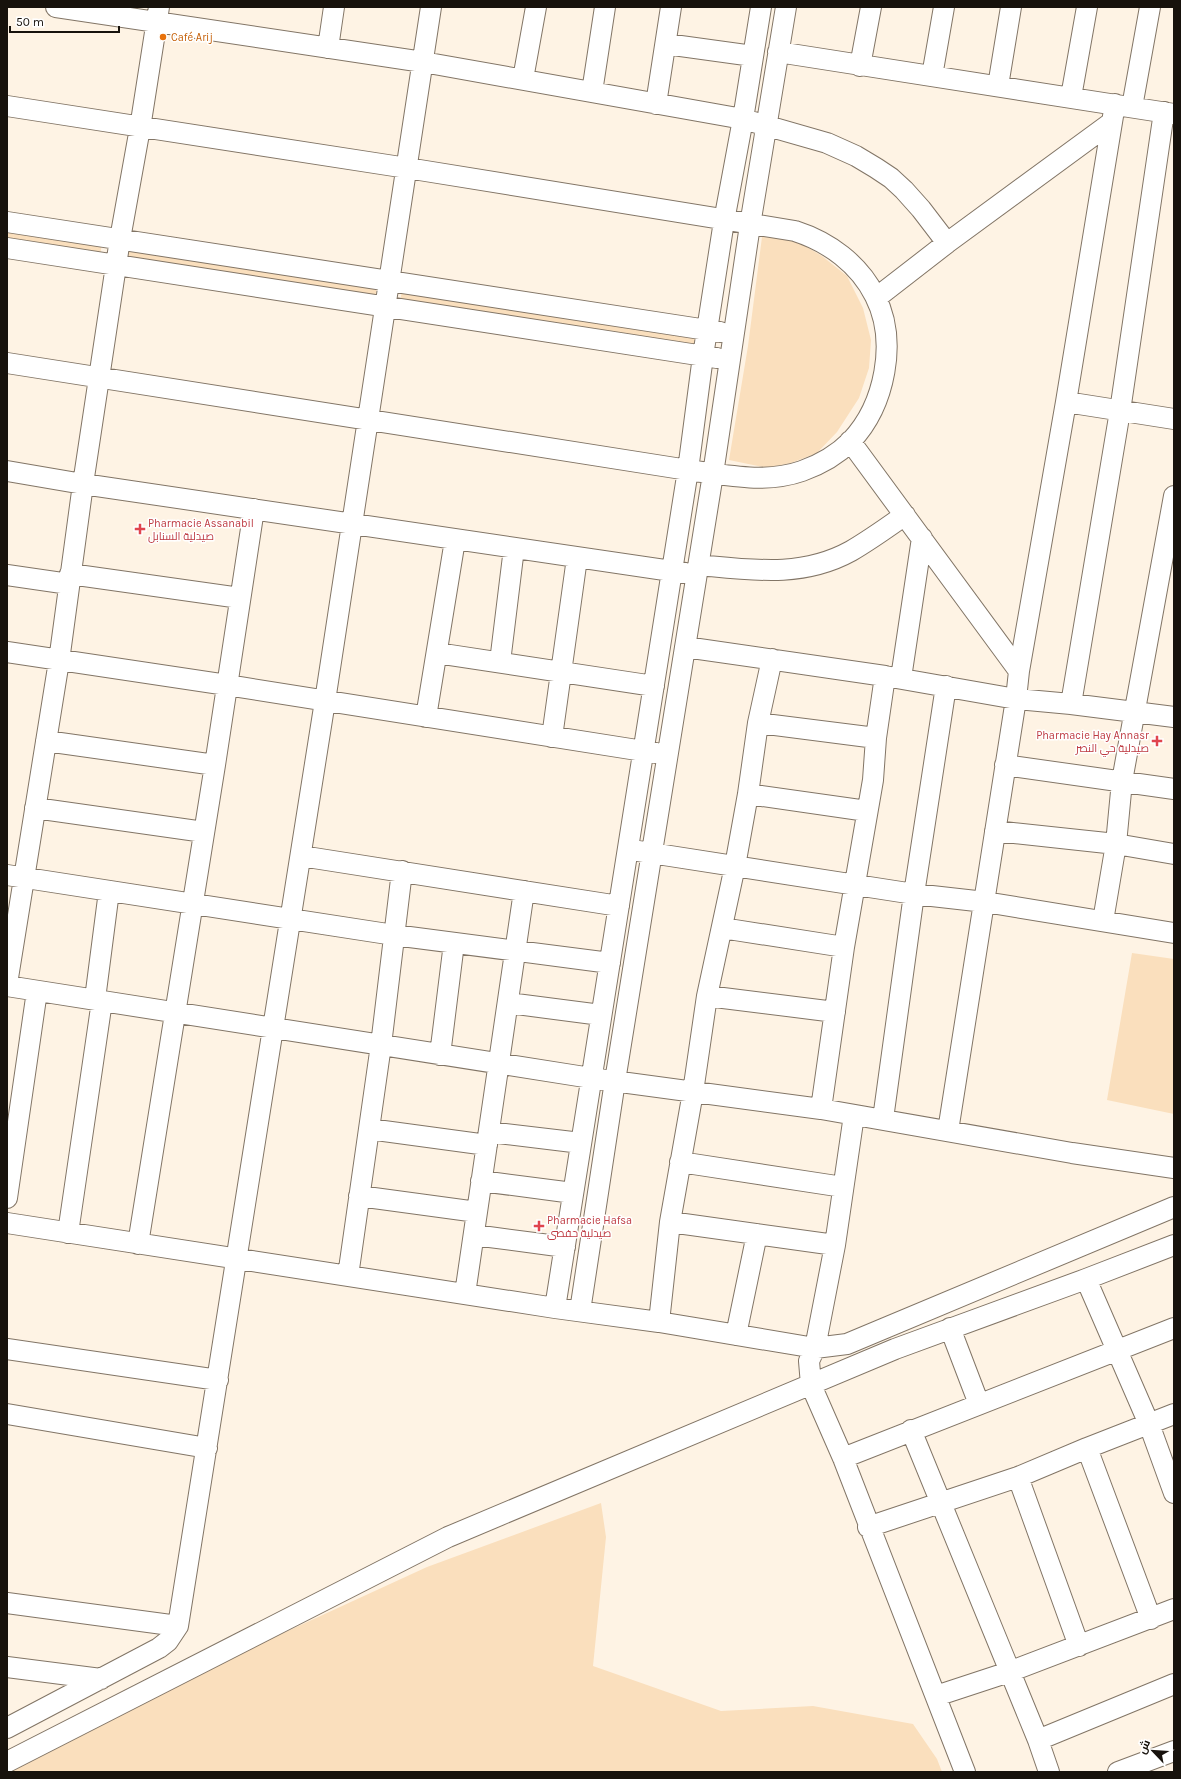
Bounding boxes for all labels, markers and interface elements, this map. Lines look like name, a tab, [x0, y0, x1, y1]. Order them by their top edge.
scale bar	[10, 8, 119, 34]
text: 50 m	[16, 15, 44, 29]
place label: Café Arij	[171, 31, 213, 44]
marker: Café Arij	[158, 32, 168, 42]
place label: Pharmacie Assanabil صيدلية السنابل	[148, 517, 254, 543]
marker: Pharmacie Assanabil صيدلية السنابل	[135, 524, 145, 534]
place label: Pharmacie Hay Annasr صيدلية حي النصر	[1036, 729, 1149, 757]
marker: Pharmacie Hay Annasr صيدلية حي النصر	[1152, 736, 1162, 746]
place label: Pharmacie Hafsa صيدلية حفصى	[547, 1214, 632, 1240]
marker: Pharmacie Hafsa صيدلية حفصى	[534, 1221, 544, 1231]
north arrow	[1133, 1731, 1173, 1771]
text: ش	[1136, 1738, 1153, 1756]

